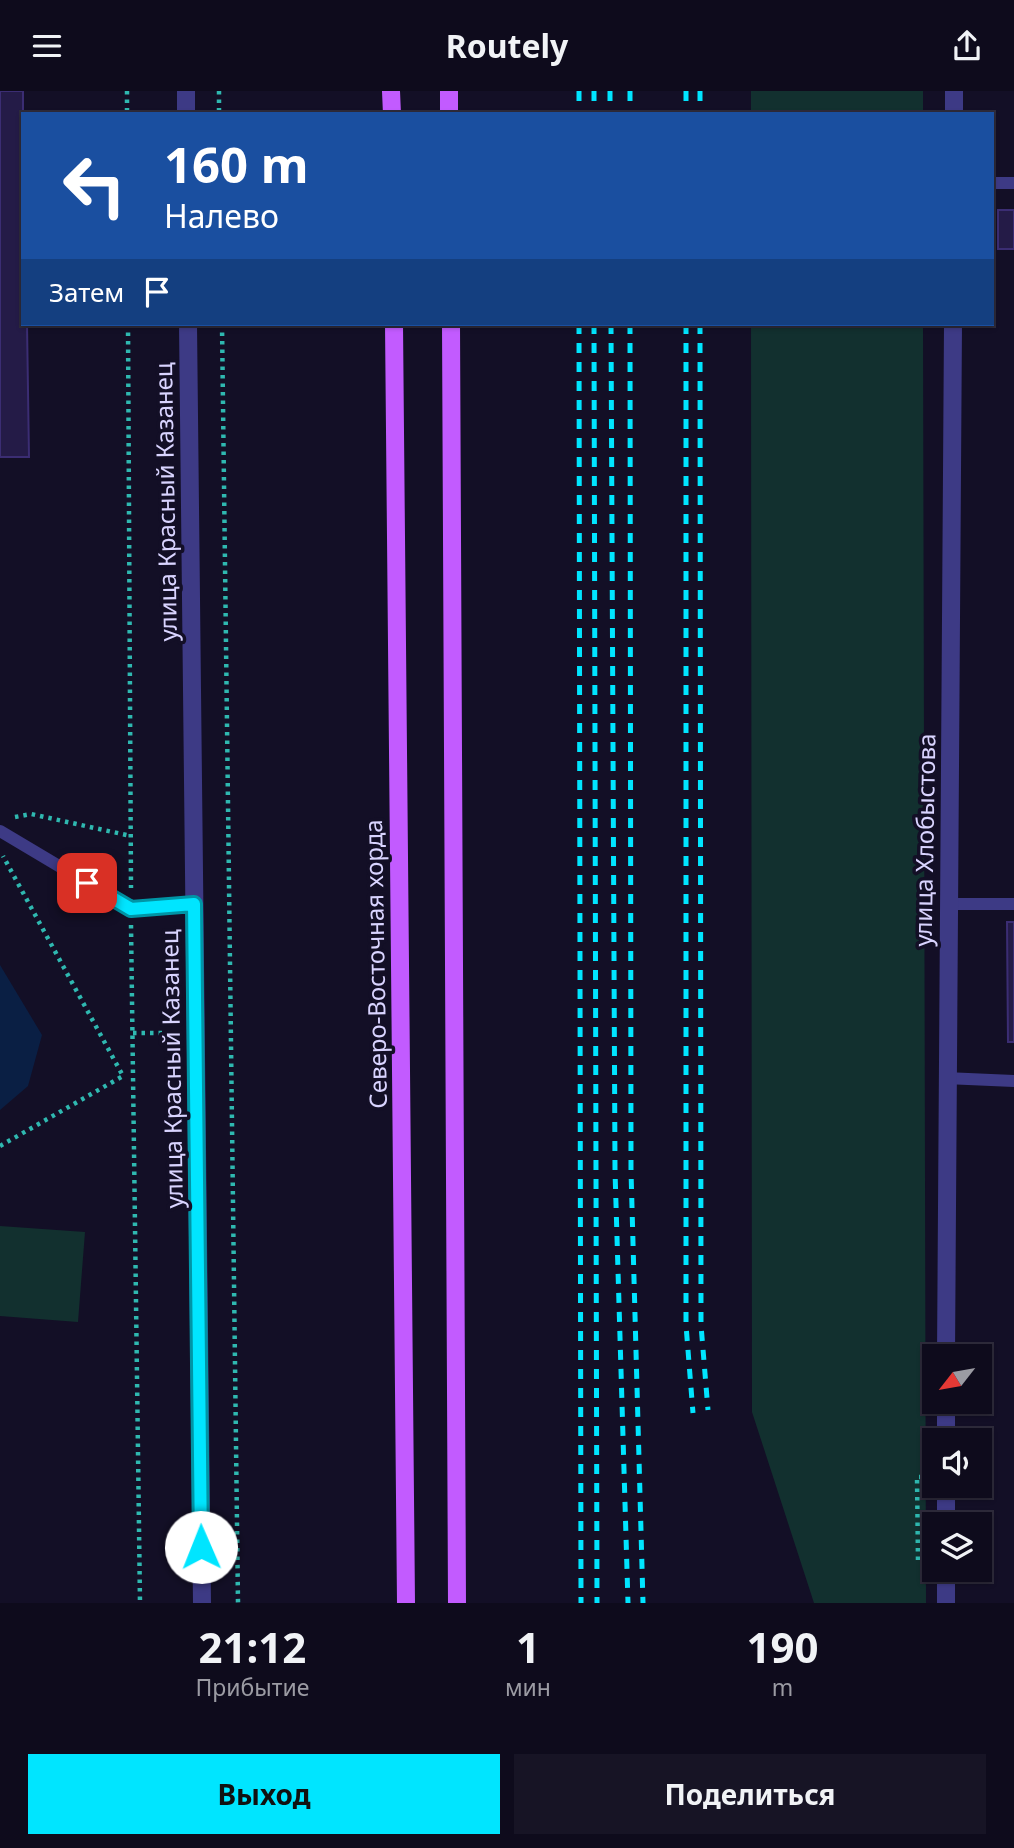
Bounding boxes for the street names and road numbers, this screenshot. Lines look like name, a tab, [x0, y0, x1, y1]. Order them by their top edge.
street label: улица Красный Казанец	[146, 362, 184, 642]
street label: улица Хлобыстова	[906, 733, 942, 947]
street label: Северо-Восточная хорда	[356, 819, 394, 1109]
street label: улица Красный Казанец	[152, 929, 190, 1209]

